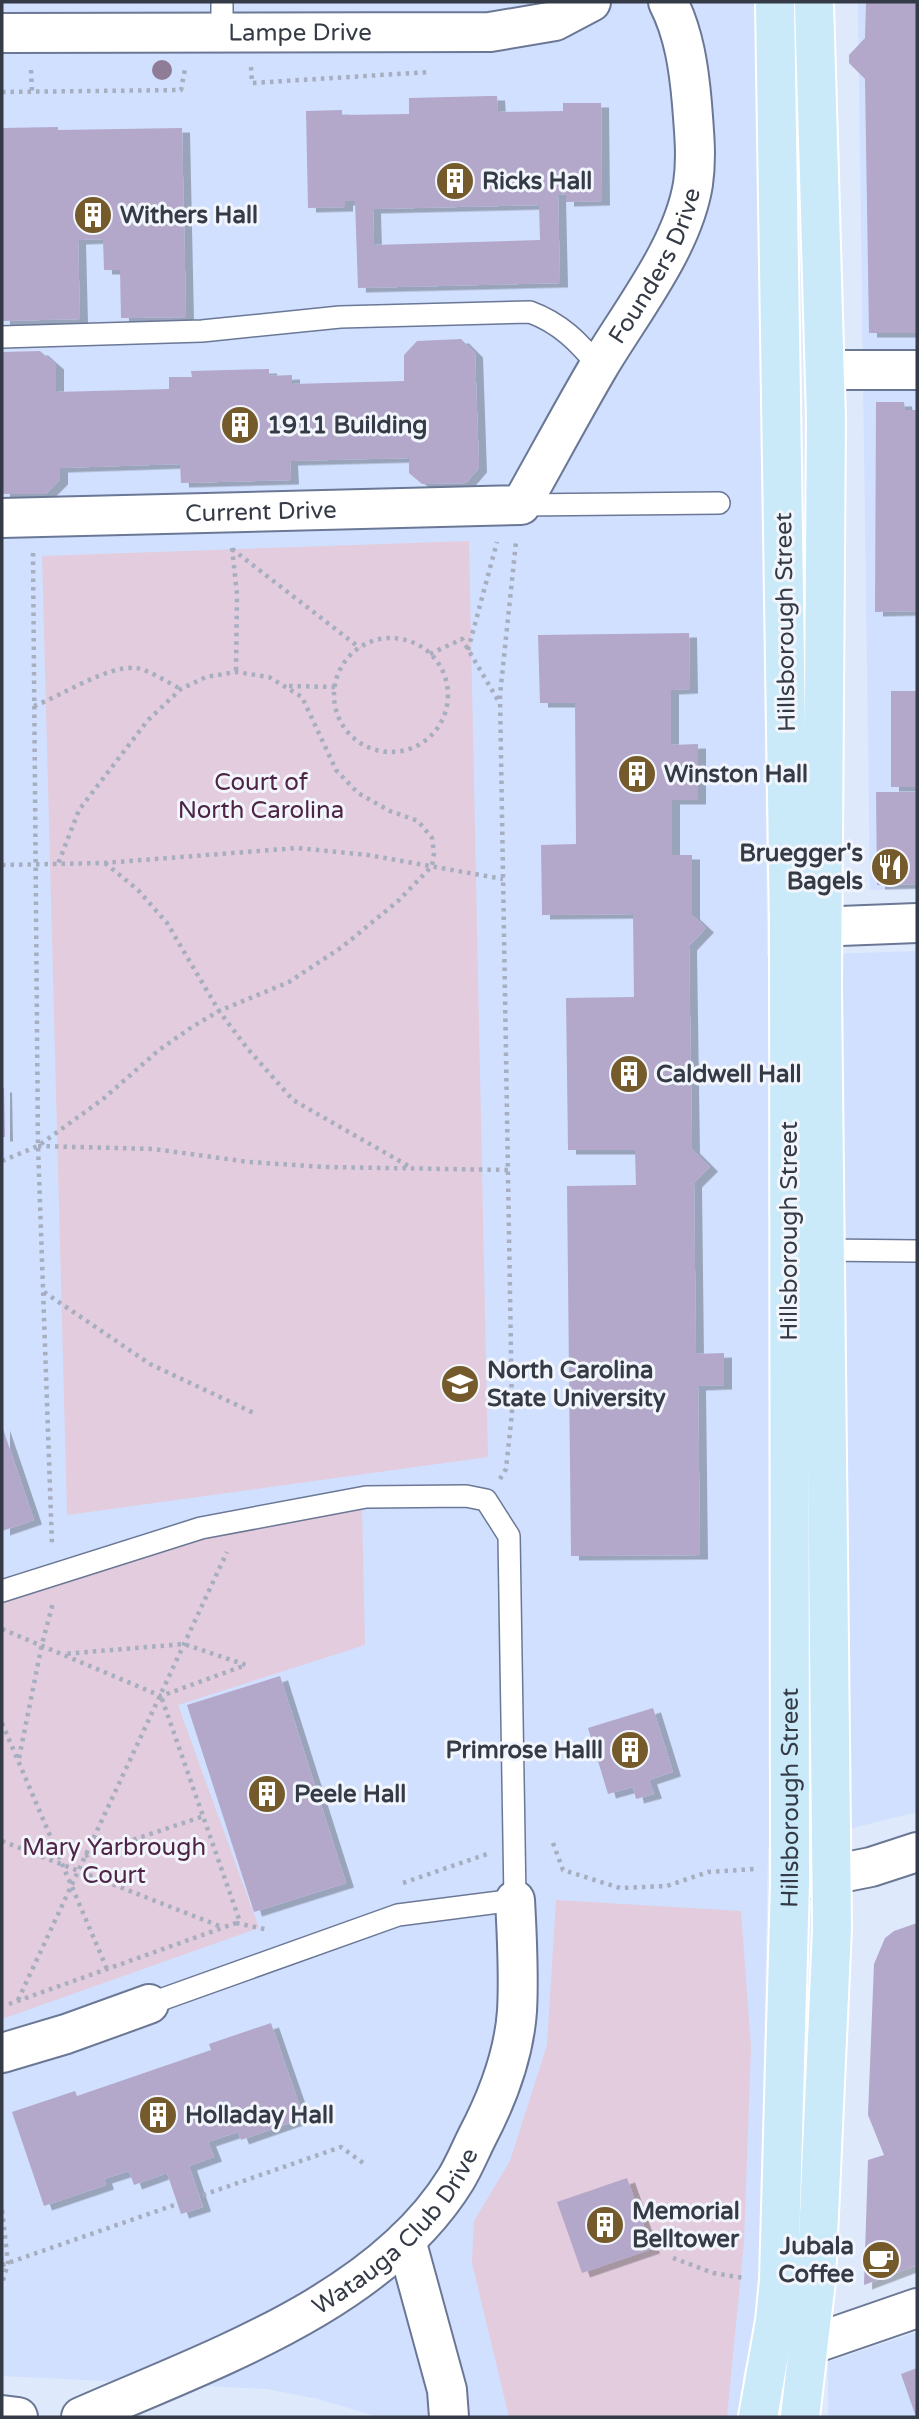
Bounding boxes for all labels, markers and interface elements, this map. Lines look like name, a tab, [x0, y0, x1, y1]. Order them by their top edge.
street label: Lampe Drive	[228, 18, 372, 48]
building icon: Ricks Hall	[434, 160, 476, 202]
place label: Ricks Hall	[482, 167, 592, 196]
street label: Founders Drive	[603, 185, 707, 349]
building icon: Withers Hall	[72, 194, 114, 236]
place label: Withers Hall	[120, 201, 258, 230]
building icon: 1911 Building	[219, 404, 261, 446]
place label: 1911 Building	[267, 411, 427, 440]
street label: Current Drive	[185, 496, 337, 528]
street label: Hillsborough Street	[769, 512, 802, 732]
building icon: Winston Hall	[616, 753, 658, 795]
place label: Winston Hall	[664, 760, 808, 789]
park label: Court of North Carolina	[178, 768, 344, 825]
place label: Bruegger's Bagels	[739, 839, 863, 896]
restaurant icon: Bruegger's Bagels	[869, 846, 911, 888]
building icon: Caldwell Hall	[608, 1053, 650, 1095]
place label: Caldwell Hall	[656, 1060, 801, 1089]
street label: Hillsborough Street	[775, 1121, 804, 1341]
place label: North Carolina State University	[487, 1356, 666, 1413]
school or university icon: North Carolina State University	[439, 1363, 481, 1405]
street label: Hillsborough Street	[775, 1688, 805, 1908]
building icon: Primrose Halll	[609, 1729, 651, 1771]
place label: Primrose Halll	[446, 1736, 603, 1765]
building icon: Peele Hall	[246, 1773, 288, 1815]
place label: Peele Hall	[294, 1780, 406, 1809]
park label: Mary Yarbrough Court	[22, 1833, 206, 1890]
building icon: Holladay Hall	[137, 2094, 179, 2136]
place label: Holladay Hall	[185, 2101, 334, 2130]
street label: Watauga Club Drive	[307, 2144, 485, 2321]
place label: Memorial Belltower	[632, 2197, 740, 2254]
building icon: Memorial Belltower	[584, 2204, 626, 2246]
place label: Jubala Coffee	[778, 2232, 854, 2289]
cafe icon: Jubala Coffee	[860, 2239, 902, 2281]

